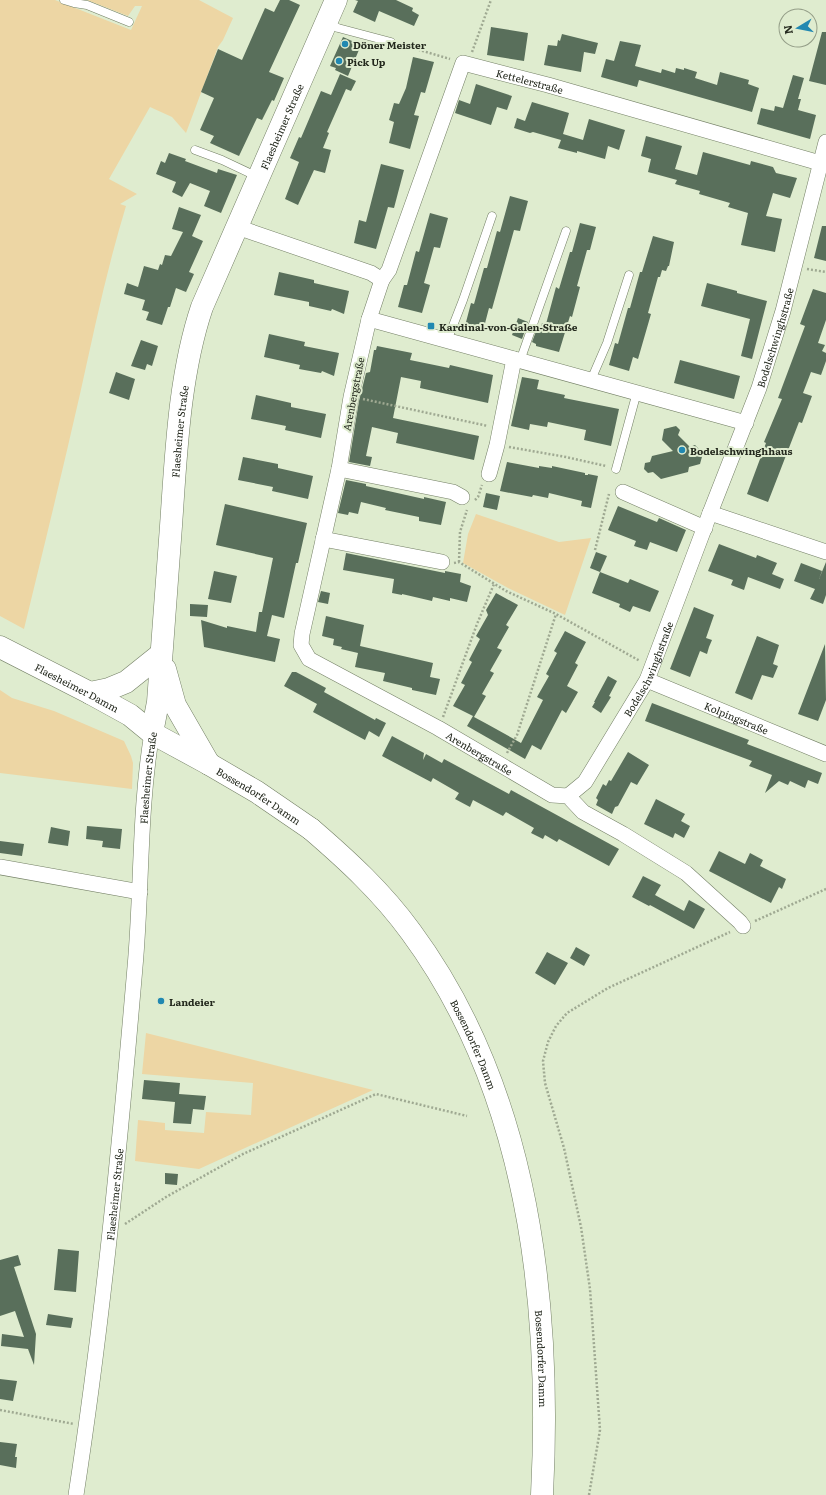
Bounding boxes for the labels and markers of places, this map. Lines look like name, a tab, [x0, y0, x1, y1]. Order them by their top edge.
place label: Döner Meister	[353, 37, 427, 52]
marker: Döner Meister	[340, 39, 350, 49]
place label: Pick Up	[347, 54, 386, 69]
marker: Pick Up	[334, 56, 344, 66]
place label: Kardinal-von-Galen-Straße	[439, 319, 578, 334]
marker: Kardinal-von-Galen-Straße	[426, 321, 436, 331]
place label: Bodelschwinghhaus	[690, 443, 792, 458]
marker: Bodelschwinghhaus	[677, 445, 687, 455]
place label: Landeier	[169, 994, 215, 1009]
marker: Landeier	[156, 996, 166, 1006]

